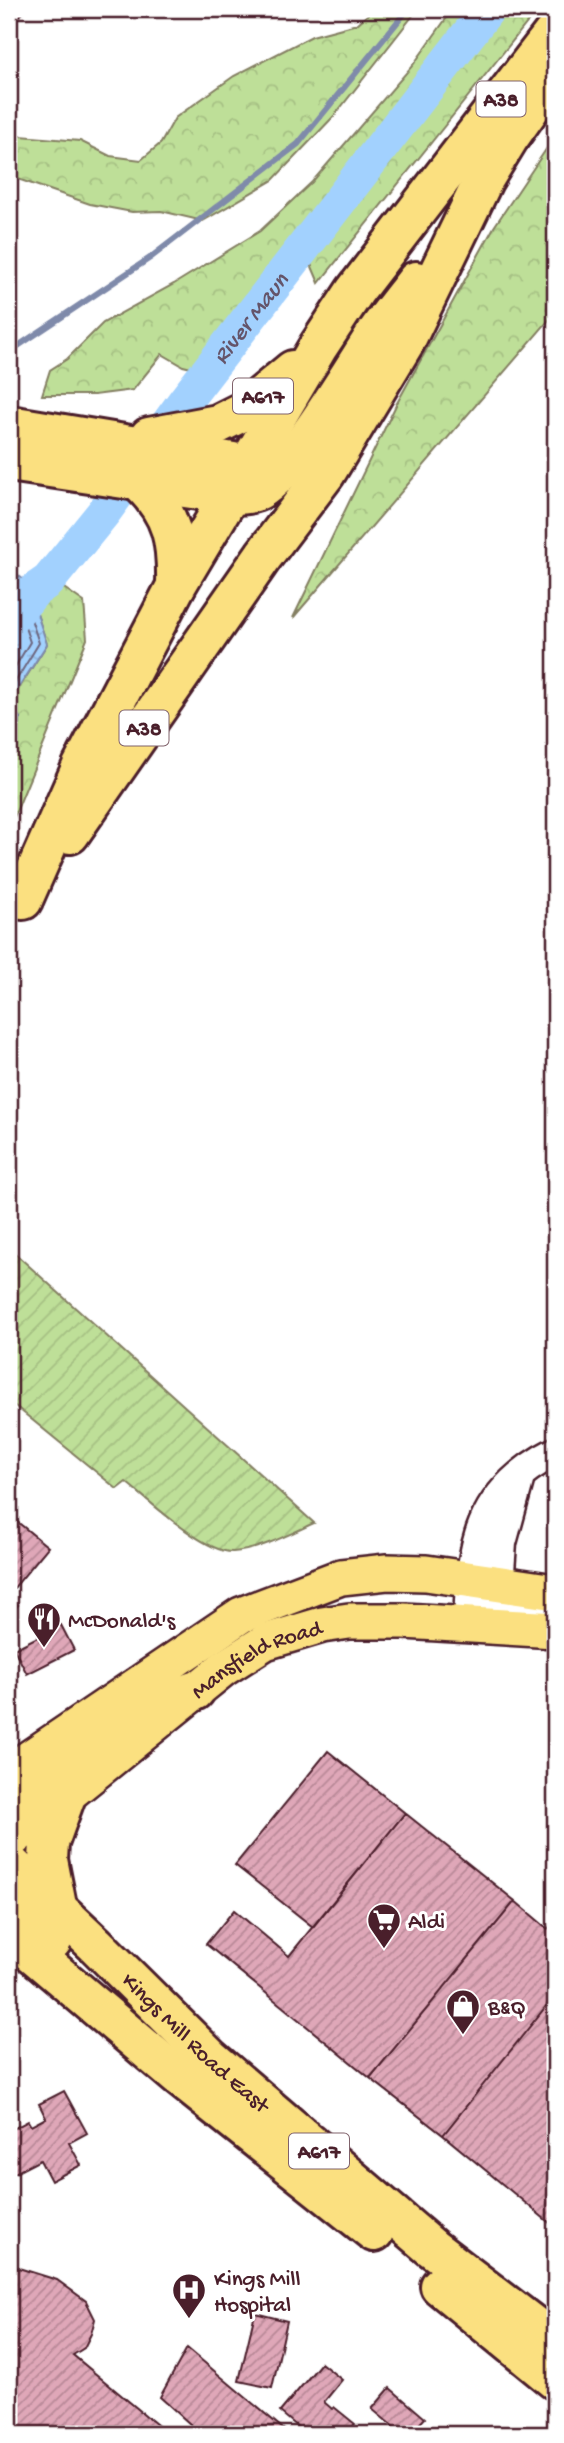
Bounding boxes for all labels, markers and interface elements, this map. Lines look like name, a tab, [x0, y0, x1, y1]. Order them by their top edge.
road number: A38	[476, 82, 526, 116]
water label: River Maun	[208, 268, 297, 371]
road number: A617	[233, 378, 293, 414]
road number: A38	[120, 710, 168, 746]
restaurant icon: McDonald's	[25, 1600, 63, 1649]
place label: McDonald's	[68, 1609, 176, 1636]
street label: Mansfield Road	[187, 1615, 327, 1706]
supermarket icon: Aldi	[365, 1901, 403, 1950]
place label: Aldi	[408, 1910, 445, 1937]
street label: Kings Mill Road East	[115, 1968, 275, 2121]
shop icon: B&Q	[444, 1987, 482, 2036]
place label: B&Q	[487, 1996, 526, 2023]
road number: A617	[289, 2134, 349, 2168]
place label: Kings Mill Hospital	[214, 2267, 301, 2320]
hospital icon: Kings Mill Hospital	[170, 2271, 208, 2320]

